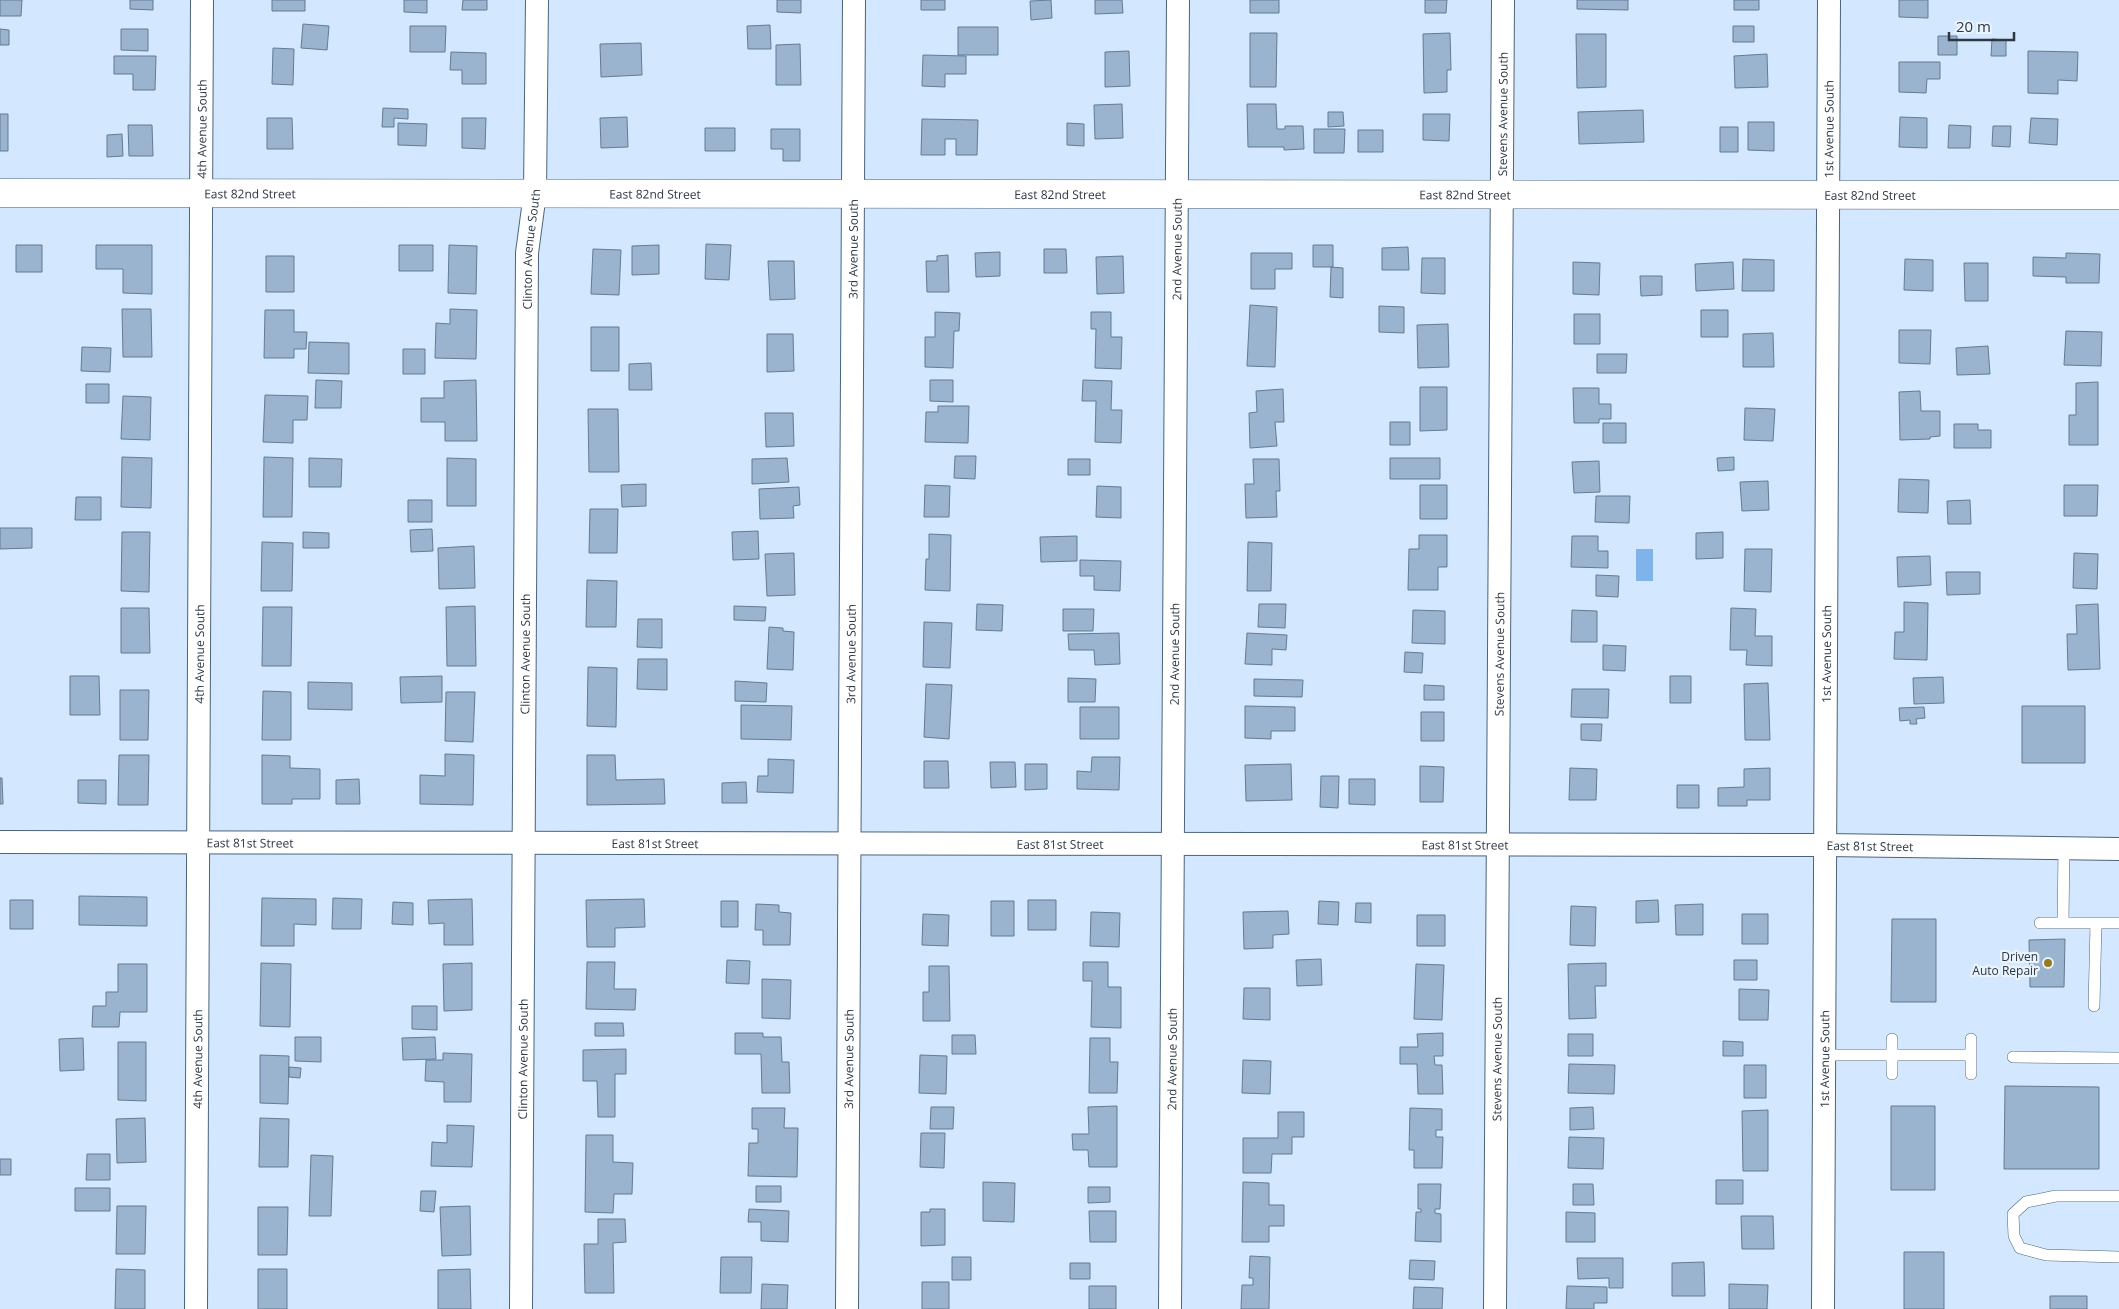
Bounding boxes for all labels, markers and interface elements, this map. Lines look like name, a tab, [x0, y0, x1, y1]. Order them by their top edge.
scale bar	[1949, 10, 2014, 42]
text: 20 m	[1956, 16, 1991, 36]
street label: Stevens Avenue South	[1493, 52, 1511, 176]
street label: 4th Avenue South	[193, 79, 210, 179]
street label: 1st Avenue South	[1820, 80, 1837, 178]
street label: East 82nd Street	[204, 185, 296, 202]
street label: East 82nd Street	[609, 185, 701, 202]
street label: East 82nd Street	[1014, 185, 1106, 203]
street label: East 82nd Street	[1419, 186, 1511, 203]
street label: East 82nd Street	[1824, 186, 1916, 203]
street label: Clinton Avenue South	[518, 189, 544, 309]
street label: 2nd Avenue South	[1168, 198, 1185, 300]
street label: 3rd Avenue South	[844, 199, 861, 299]
street label: Stevens Avenue South	[1490, 592, 1508, 716]
street label: Clinton Avenue South	[516, 594, 534, 714]
street label: 2nd Avenue South	[1165, 603, 1183, 705]
street label: 4th Avenue South	[190, 604, 208, 704]
street label: 3rd Avenue South	[842, 604, 859, 704]
street label: 1st Avenue South	[1817, 605, 1835, 703]
street label: East 81st Street	[207, 834, 293, 851]
street label: East 81st Street	[612, 835, 698, 852]
street label: East 81st Street	[1017, 835, 1103, 852]
street label: East 81st Street	[1422, 836, 1508, 853]
street label: East 81st Street	[1826, 837, 1914, 855]
place label: Driven Auto Repair	[1972, 948, 2038, 979]
marker: Driven Auto Repair	[2042, 957, 2054, 969]
street label: Stevens Avenue South	[1488, 997, 1505, 1121]
street label: Clinton Avenue South	[514, 999, 531, 1119]
street label: 2nd Avenue South	[1163, 1008, 1180, 1110]
street label: 4th Avenue South	[188, 1009, 206, 1109]
street label: 3rd Avenue South	[840, 1009, 857, 1109]
street label: 1st Avenue South	[1815, 1010, 1833, 1108]

